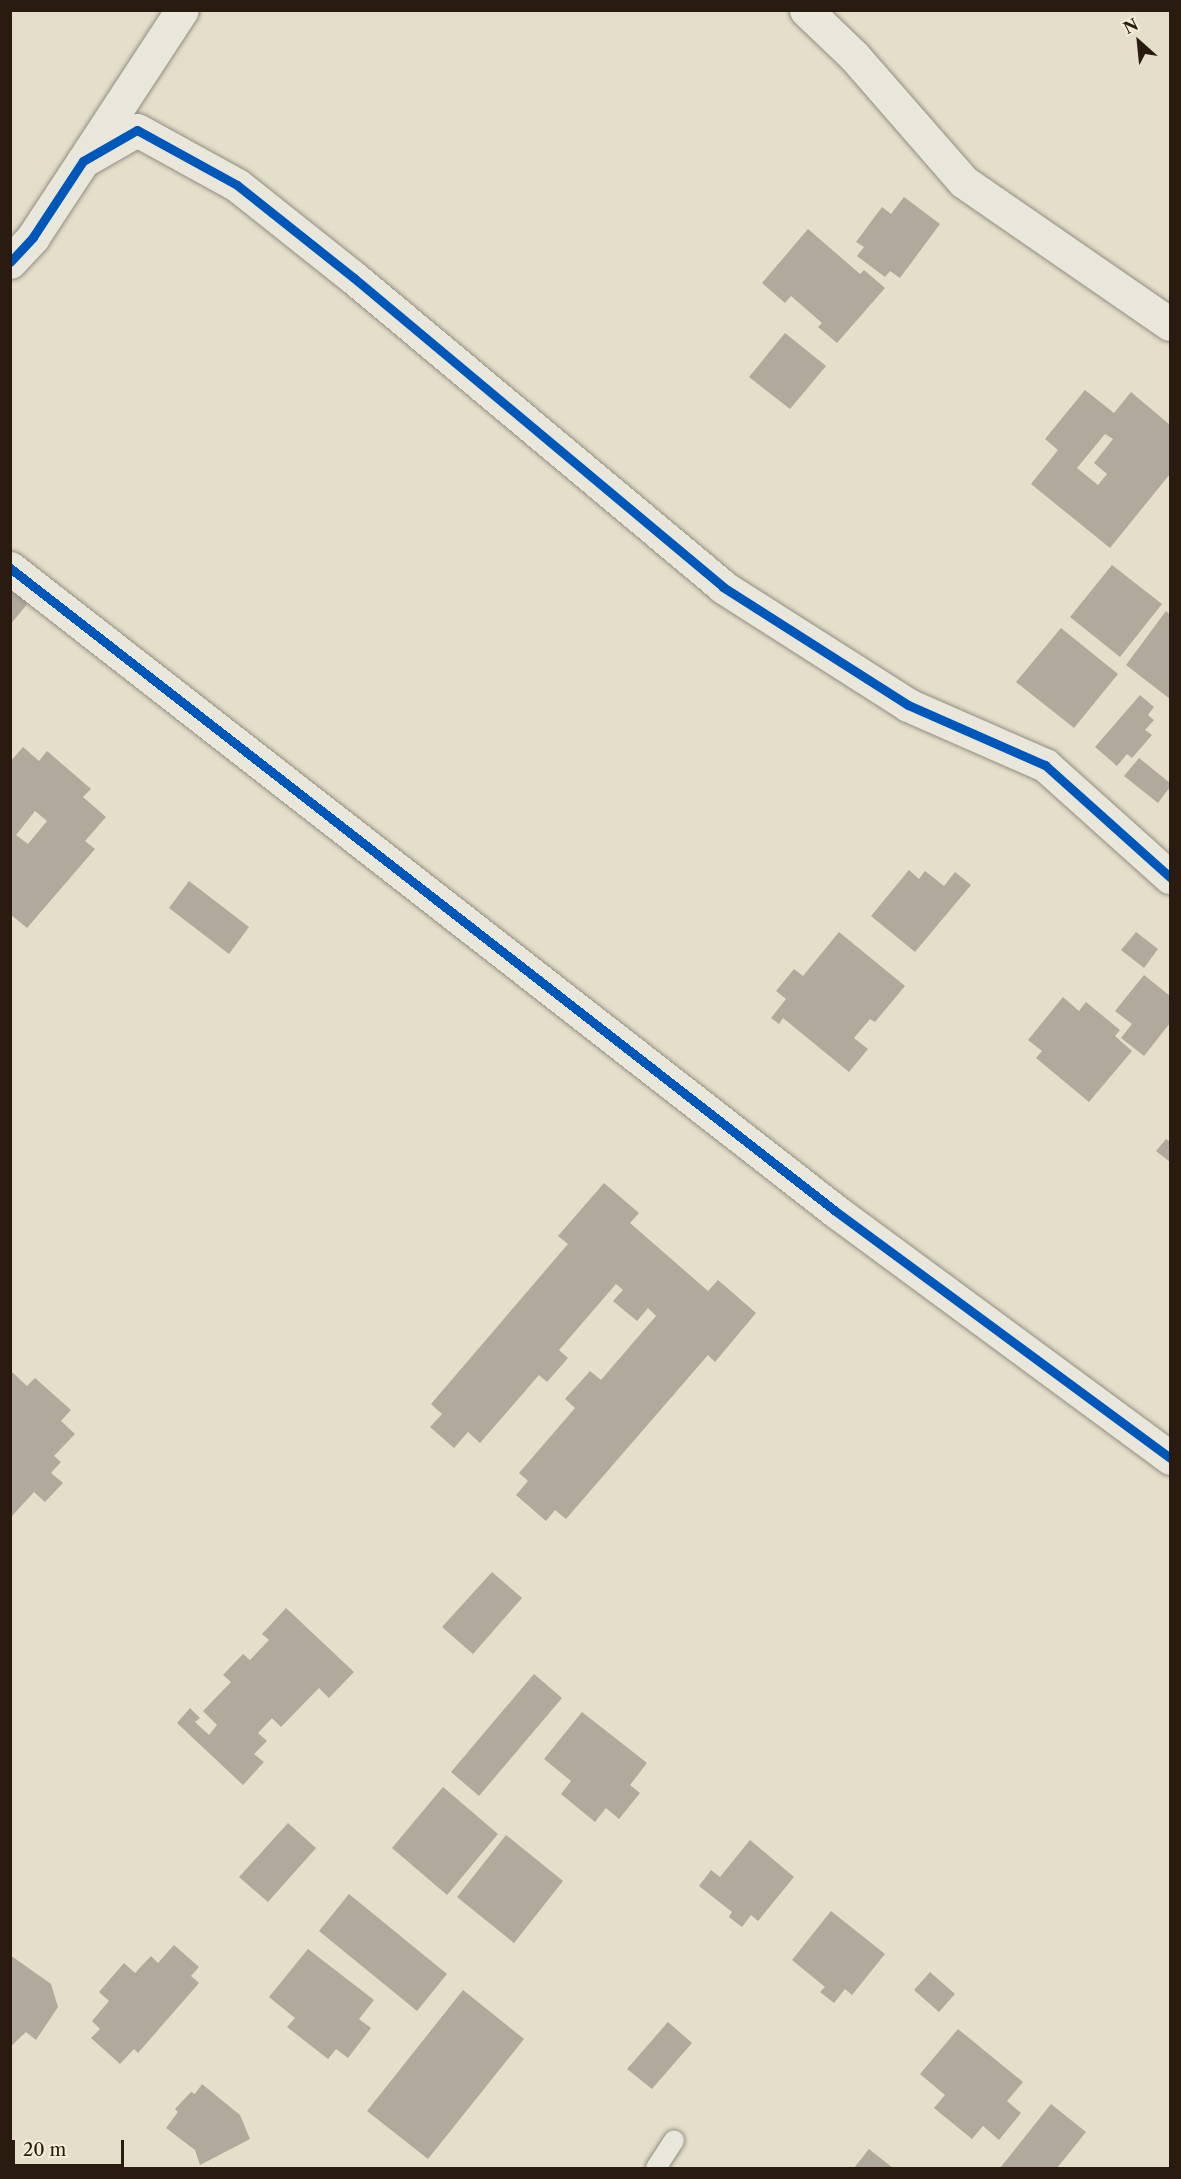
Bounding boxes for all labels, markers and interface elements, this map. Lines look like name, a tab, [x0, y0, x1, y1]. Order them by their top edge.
north arrow	[1109, 12, 1169, 72]
text: N	[1120, 14, 1142, 38]
scale bar	[15, 2128, 128, 2166]
text: 20 m	[23, 2139, 66, 2161]

